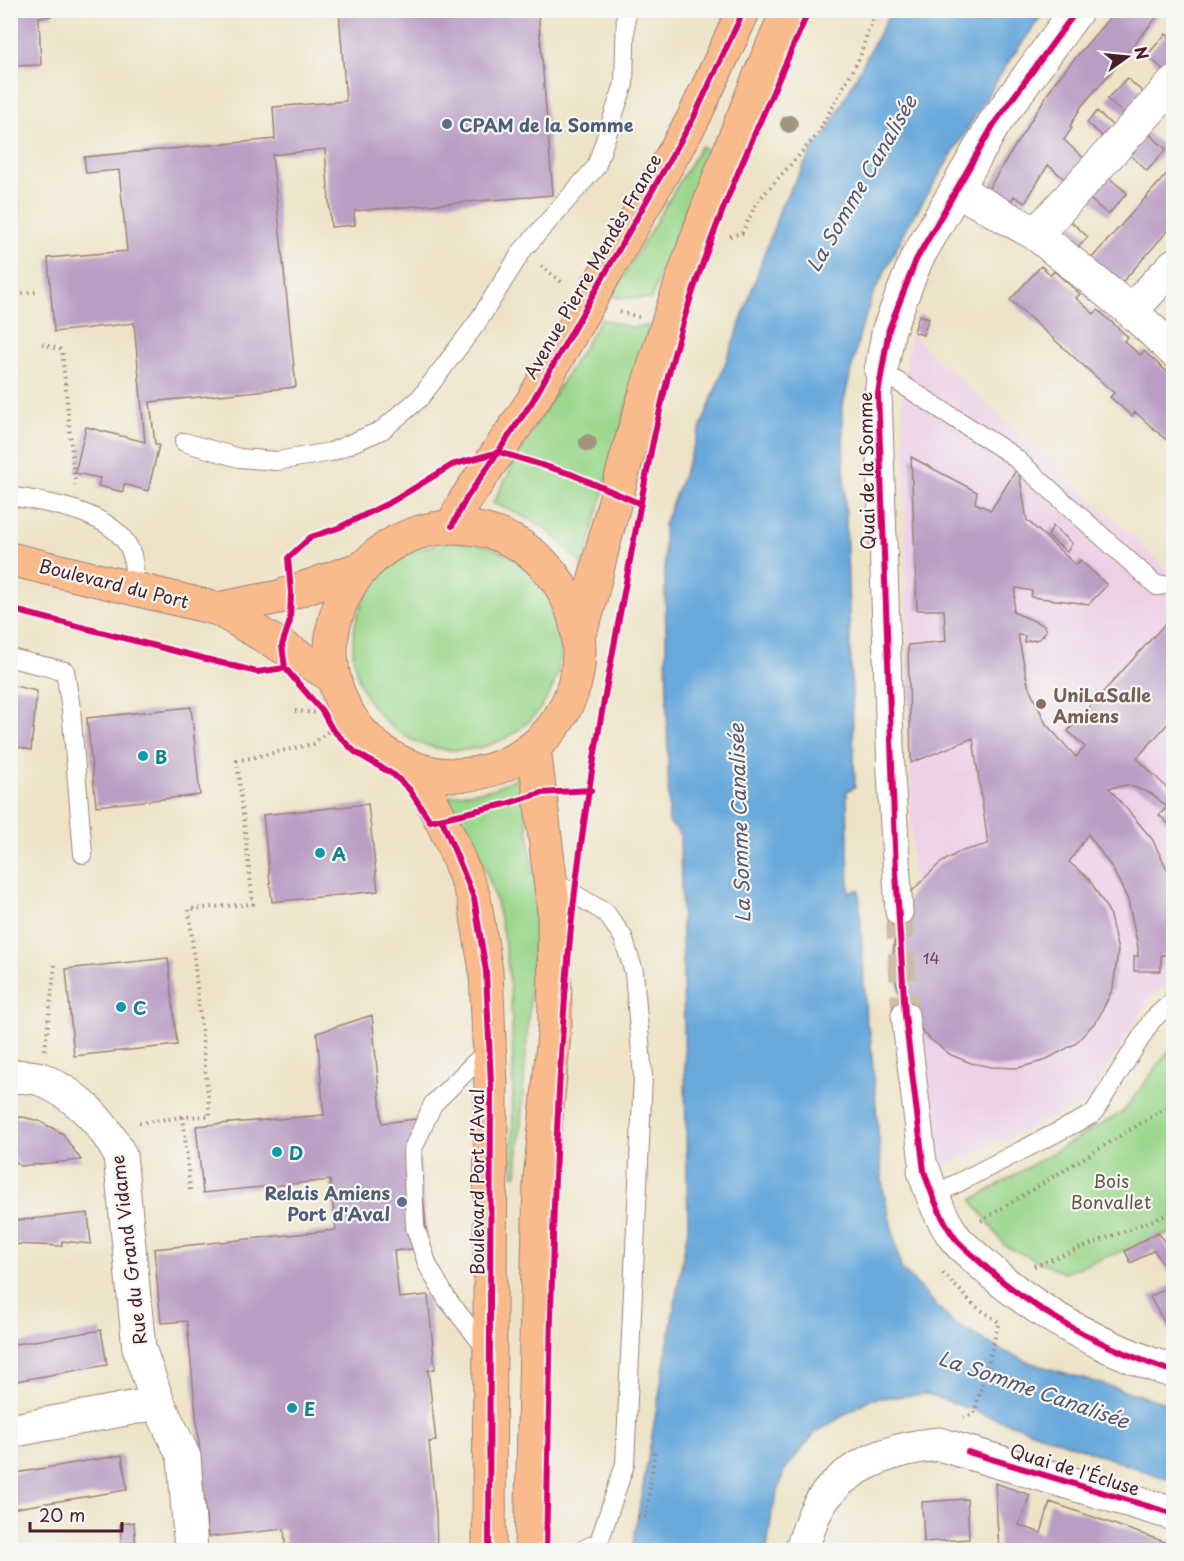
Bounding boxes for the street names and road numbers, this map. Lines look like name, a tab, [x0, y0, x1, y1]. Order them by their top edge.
street label: Avenue Pierre Mendès France	[516, 149, 668, 383]
street label: Quai de la Somme	[851, 392, 881, 550]
street label: Boulevard du Port	[36, 551, 192, 615]
street label: Boulevard Port d'Aval	[463, 1089, 490, 1275]
street label: Rue du Grand Vidame	[103, 1154, 153, 1346]
street label: Quai de l'Écluse	[1007, 1436, 1143, 1502]

